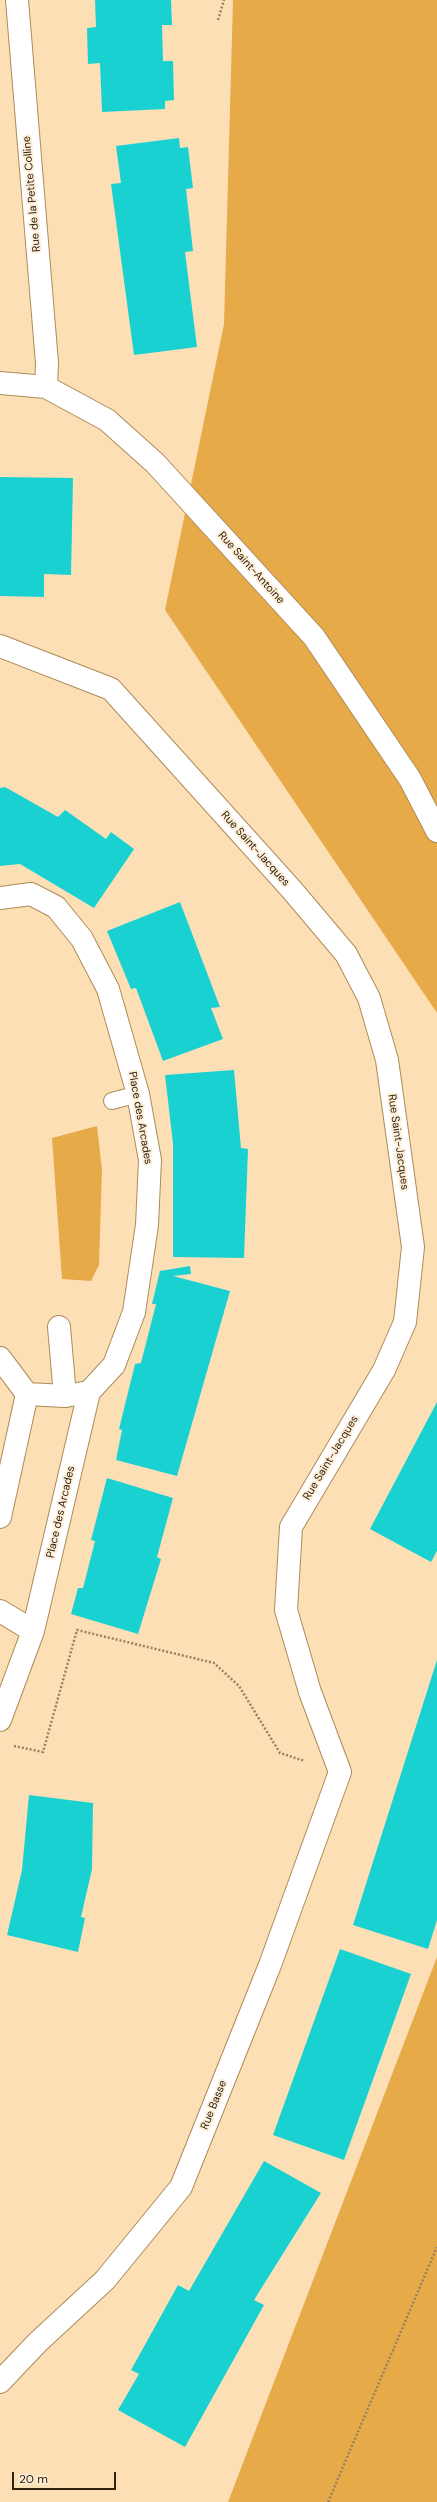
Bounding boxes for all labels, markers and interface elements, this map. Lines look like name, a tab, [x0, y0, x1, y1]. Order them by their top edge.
street label: Rue de la Petite Colline	[20, 135, 44, 253]
street label: Rue Saint-Antoine	[215, 529, 287, 607]
street label: Rue Saint-Jacques	[218, 809, 292, 889]
street label: Place des Arcades	[125, 1071, 155, 1165]
street label: Rue Saint-Jacques	[385, 1093, 411, 1191]
street label: Rue Saint-Jacques	[301, 1413, 361, 1503]
street label: Place des Arcades	[44, 1465, 78, 1559]
street label: Rue Basse	[198, 2078, 230, 2132]
scale bar	[14, 2464, 118, 2490]
text: 20 m	[19, 2471, 48, 2487]

